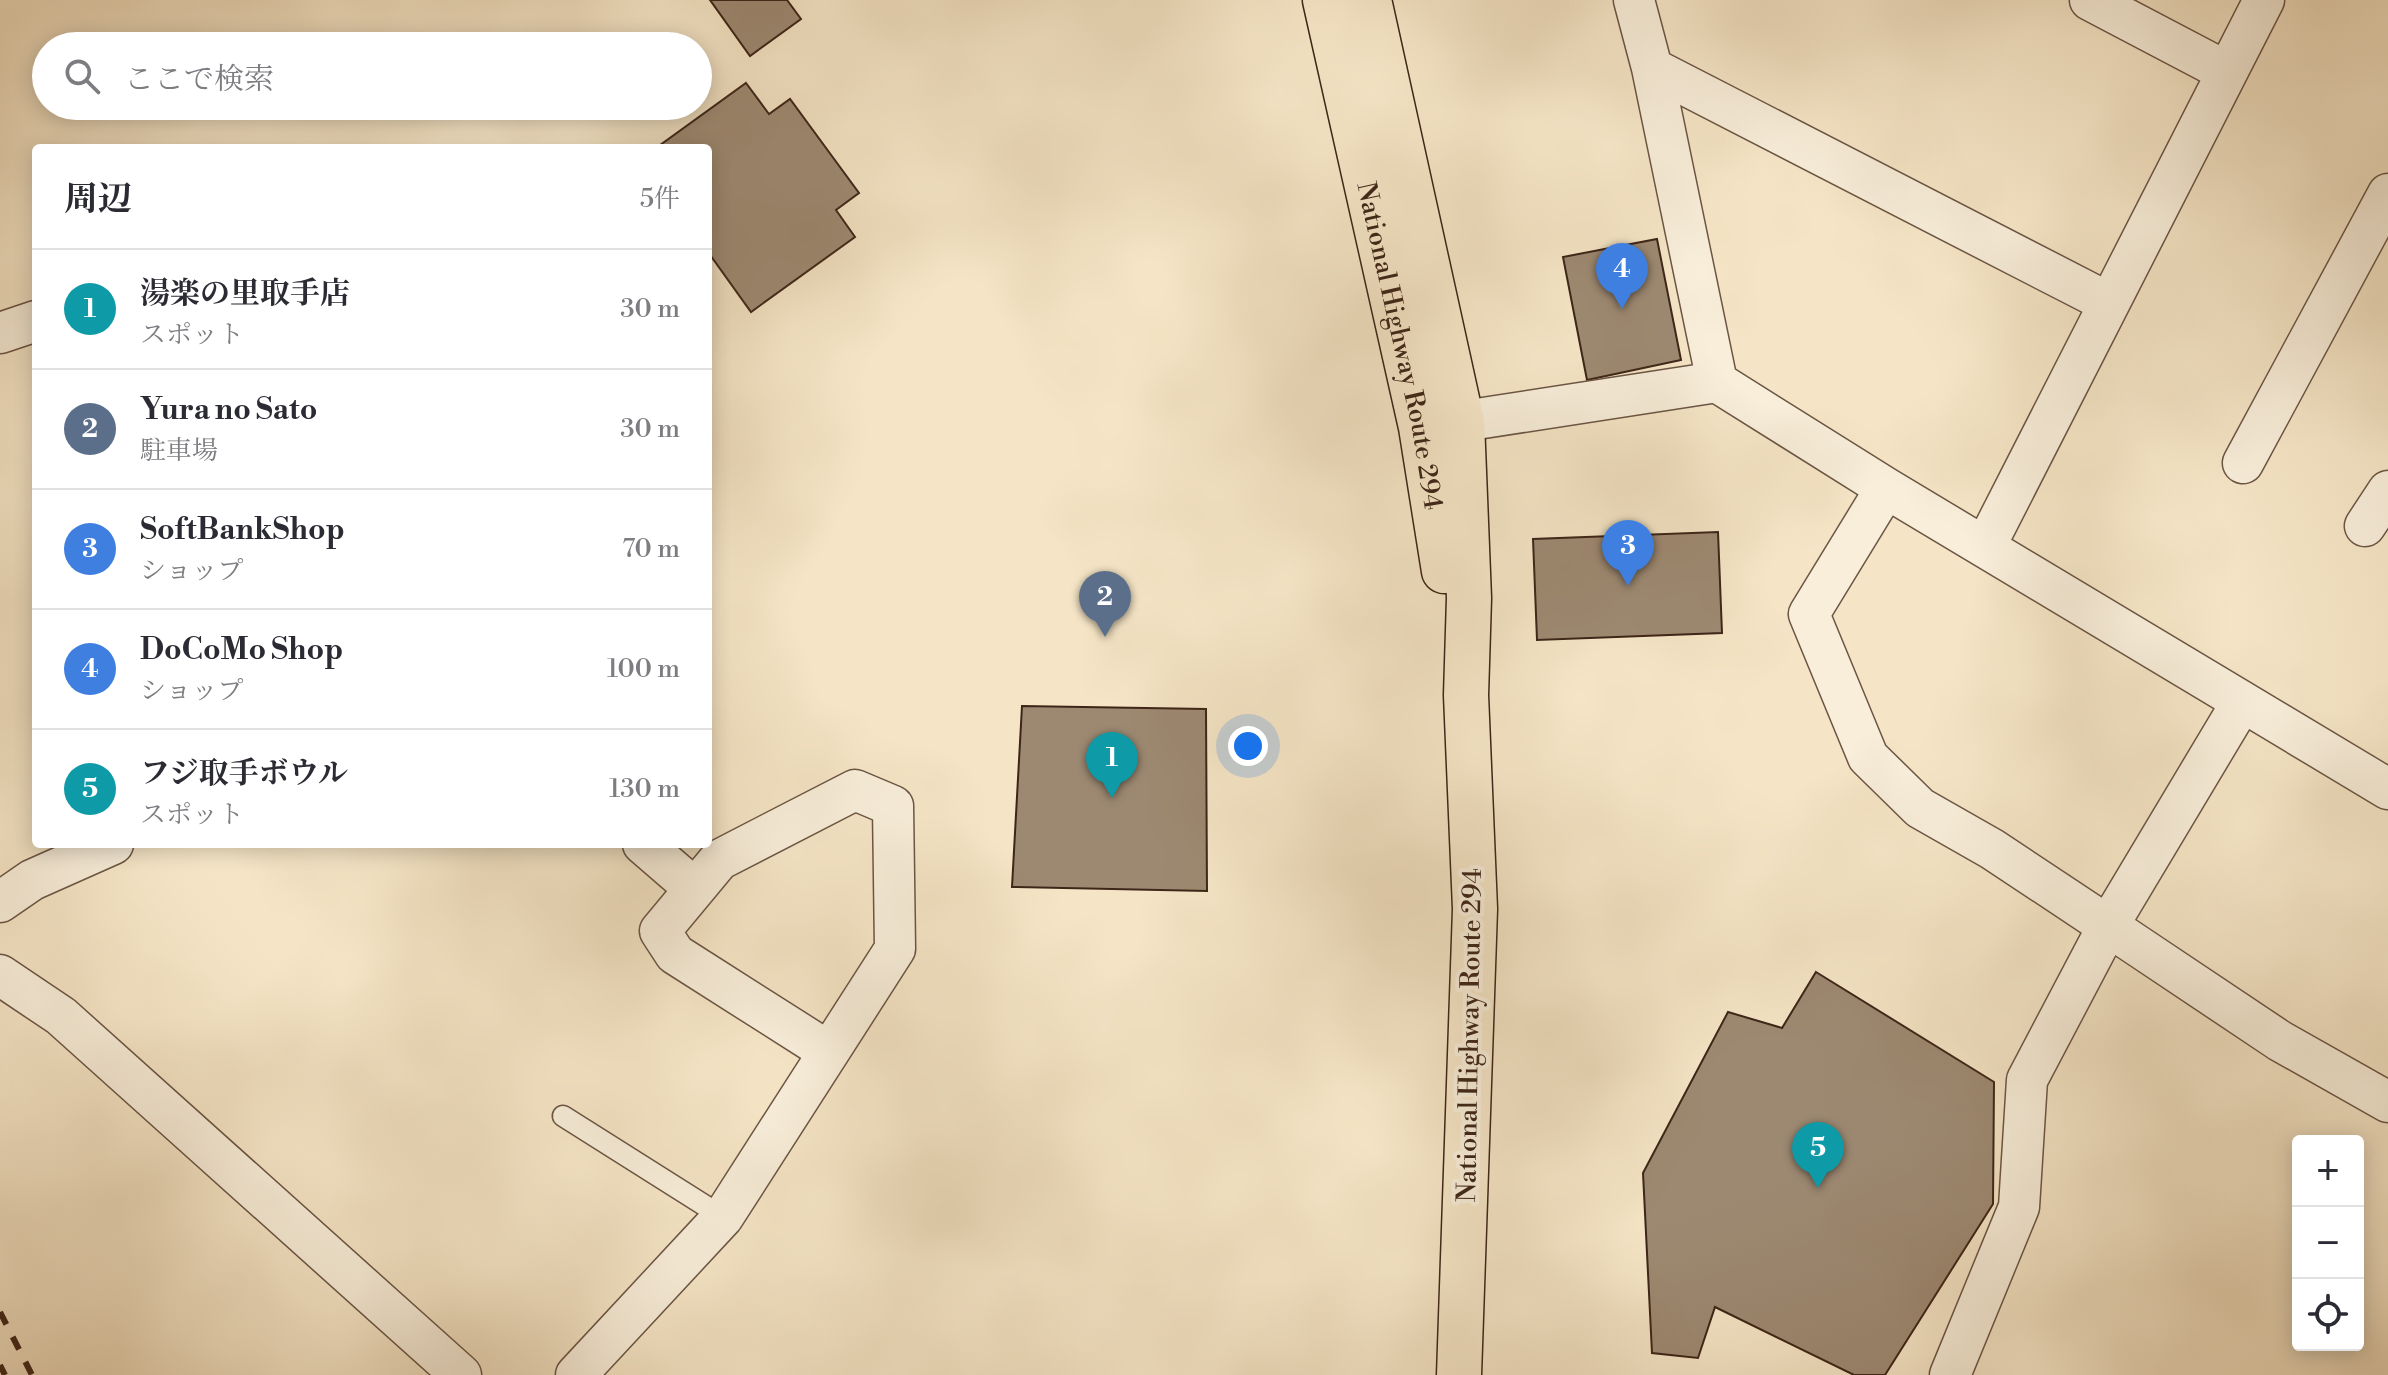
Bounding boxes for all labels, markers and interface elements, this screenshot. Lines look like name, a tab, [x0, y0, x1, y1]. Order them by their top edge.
search box	[32, 32, 712, 120]
icon: search	[60, 54, 104, 98]
text: ここで検索	[124, 61, 274, 99]
text: 周辺	[64, 179, 132, 221]
street label: National Highway Route 294	[1349, 179, 1449, 512]
text: 5件	[640, 183, 680, 215]
pin: 4	[1596, 243, 1648, 309]
text: 湯楽の里取手店	[140, 275, 350, 313]
text: 1	[84, 293, 96, 325]
text: 30 m	[620, 293, 680, 325]
text: スポット	[140, 319, 244, 351]
text: Yura no Sato	[140, 391, 318, 429]
text: 2	[82, 413, 98, 445]
text: 30 m	[620, 413, 680, 445]
text: 駐車場	[140, 435, 218, 467]
text: SoftBankShop	[140, 511, 345, 549]
pin: 3	[1602, 520, 1654, 586]
text: 3	[82, 533, 98, 565]
text: 70 m	[622, 533, 680, 565]
text: ショップ	[140, 555, 243, 587]
pin: 2	[1079, 571, 1131, 637]
text: DoCoMo Shop	[140, 631, 343, 669]
text: 4	[81, 653, 99, 685]
text: 100 m	[607, 653, 680, 685]
text: ショップ	[140, 675, 243, 707]
your location	[1228, 726, 1268, 766]
pin: 1	[1086, 732, 1138, 798]
text: フジ取手ボウル	[140, 755, 348, 793]
text: 5	[82, 773, 98, 805]
text: 130 m	[609, 773, 680, 805]
text: スポット	[140, 799, 244, 831]
street label: National Highway Route 294	[1451, 868, 1489, 1202]
pin: 5	[1792, 1122, 1844, 1188]
map controls	[2292, 1135, 2364, 1351]
button: +	[2292, 1135, 2364, 1207]
button: −	[2292, 1207, 2364, 1279]
button: locate	[2292, 1279, 2364, 1351]

